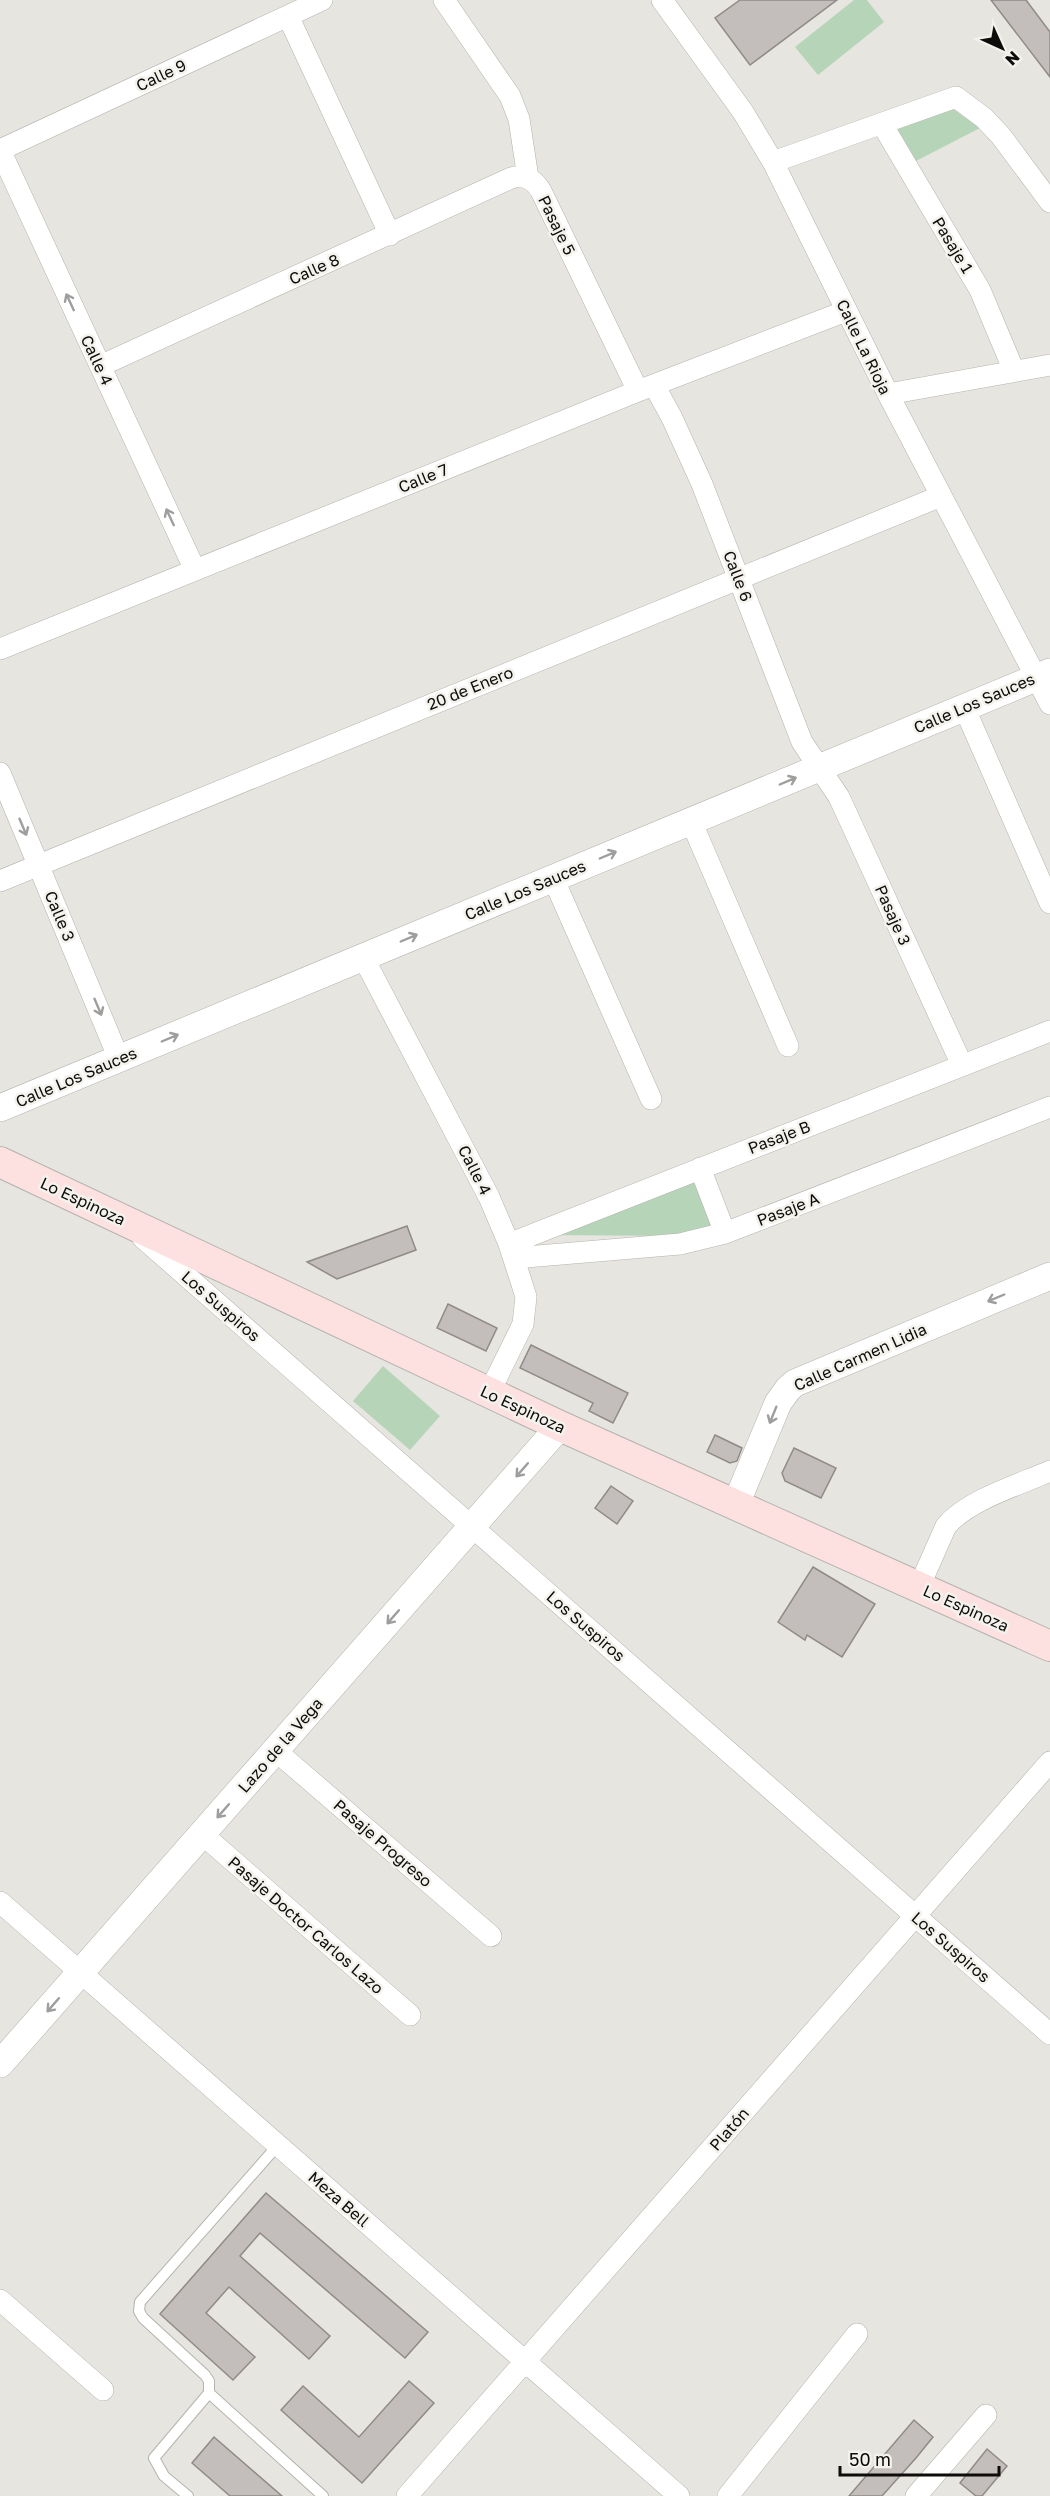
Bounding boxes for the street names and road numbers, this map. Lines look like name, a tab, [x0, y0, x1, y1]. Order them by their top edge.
street label: Calle 9	[133, 55, 189, 95]
street label: Pasaje 5	[534, 192, 580, 258]
street label: Pasaje 1	[928, 213, 978, 277]
street label: Calle 8	[286, 249, 342, 289]
street label: Calle La Rioja	[832, 296, 896, 398]
street label: Calle 4	[77, 332, 117, 388]
street label: Calle 7	[395, 459, 451, 497]
street label: Calle 6	[719, 548, 757, 604]
street label: 20 de Enero	[424, 662, 516, 714]
street label: Calle Los Sauces	[910, 668, 1038, 738]
street label: Calle Los Sauces	[461, 855, 589, 925]
street label: Pasaje 3	[871, 882, 915, 948]
street label: Calle 3	[41, 888, 79, 944]
street label: Calle Los Sauces	[12, 1042, 140, 1112]
street label: Pasaje B	[745, 1116, 813, 1158]
street label: Calle 4	[454, 1142, 496, 1198]
street label: Lo Espinoza	[37, 1173, 129, 1229]
street label: Pasaje A	[754, 1188, 822, 1230]
street label: Los Suspiros	[178, 1266, 264, 1346]
street label: Calle Carmen Lidia	[790, 1319, 930, 1395]
street label: Lo Espinoza	[477, 1381, 569, 1437]
street label: Lo Espinoza	[920, 1580, 1012, 1636]
street label: Los Suspiros	[543, 1586, 629, 1666]
street label: Lazo de la Vega	[233, 1693, 327, 1797]
street label: Pasaje Progreso	[330, 1795, 436, 1891]
street label: Pasaje Doctor Carlos Lazo	[224, 1852, 388, 1998]
street label: Los Suspiros	[908, 1907, 994, 1987]
street label: Platón	[705, 2103, 753, 2155]
street label: Meza Bell	[304, 2167, 374, 2231]

